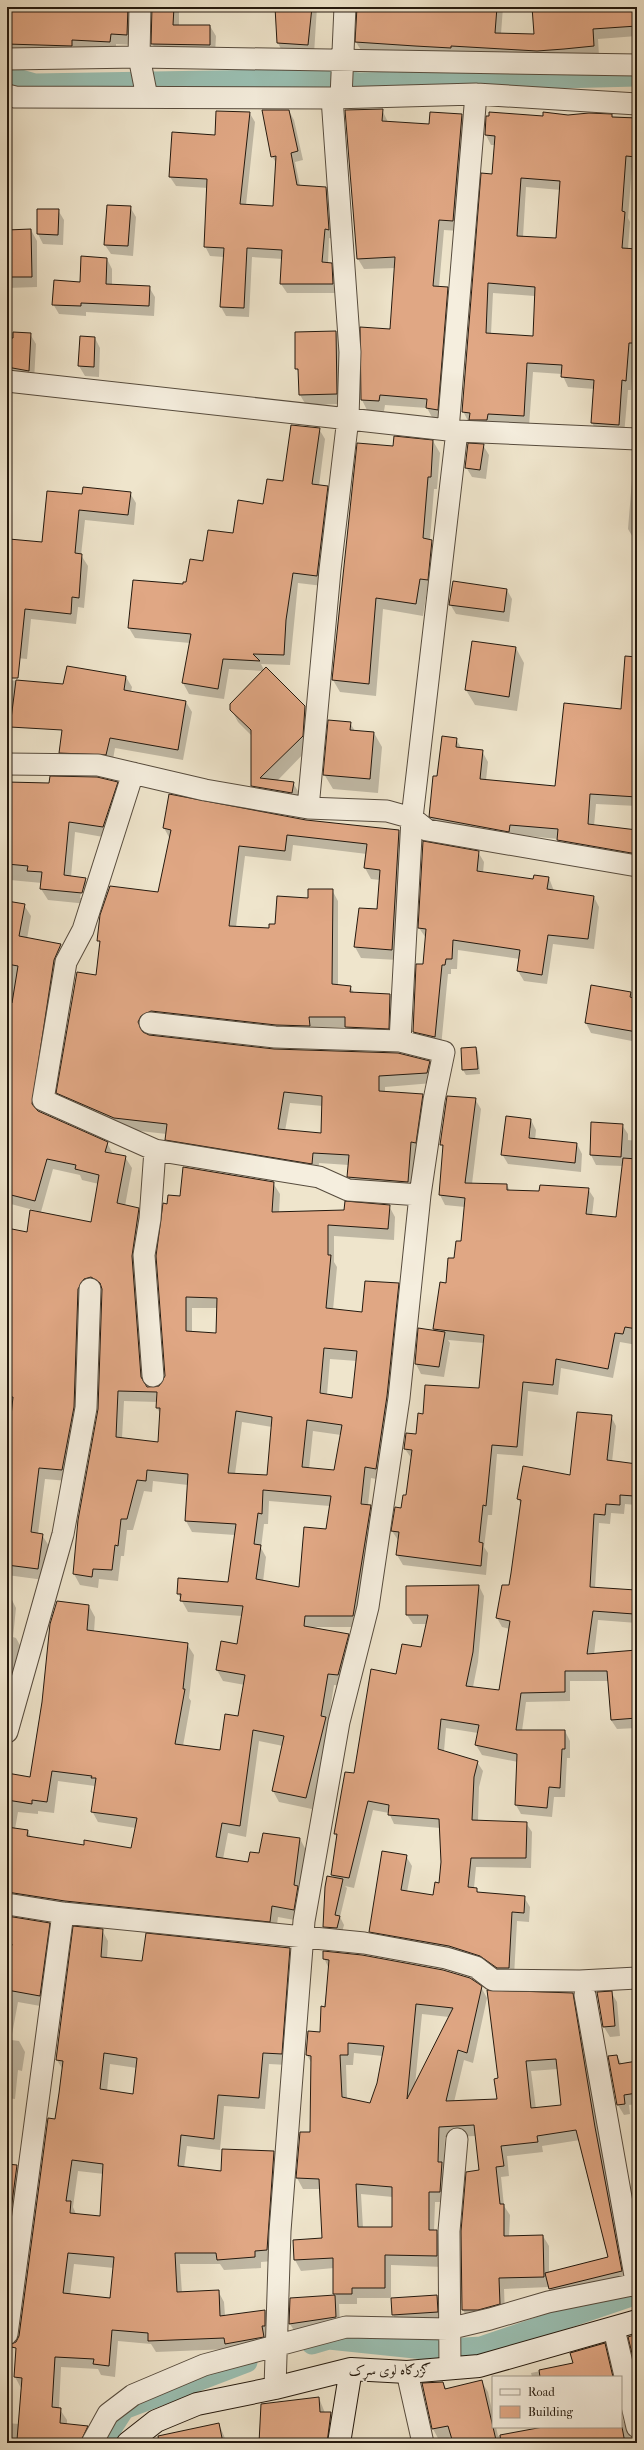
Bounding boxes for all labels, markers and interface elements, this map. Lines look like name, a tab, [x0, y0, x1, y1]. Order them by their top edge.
street label: ګزرګاه لوی سړک	[349, 2361, 432, 2381]
legend	[492, 2376, 622, 2428]
text: Road	[528, 2385, 555, 2399]
text: Building	[528, 2405, 573, 2419]

